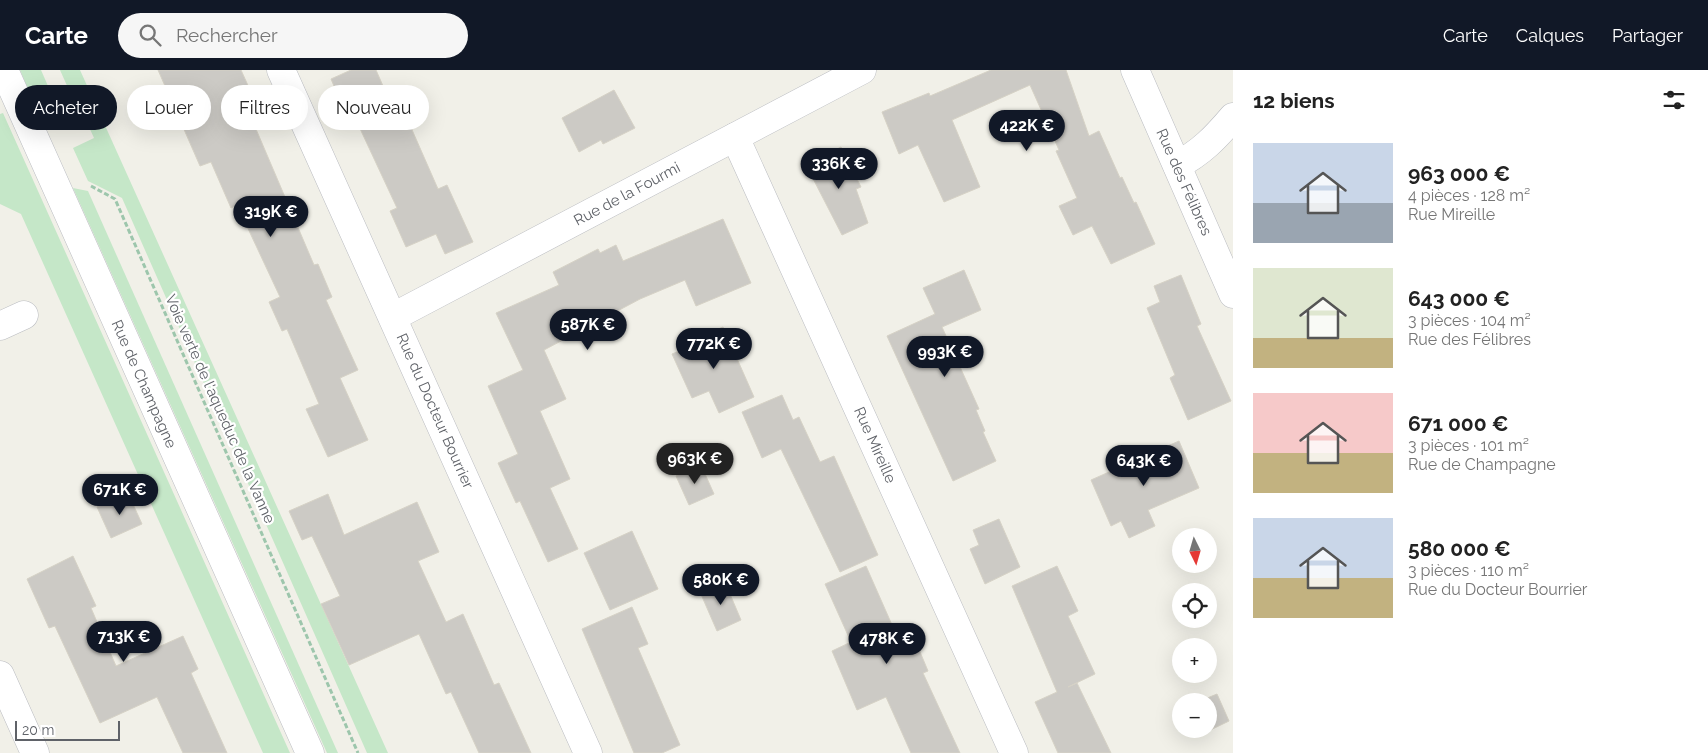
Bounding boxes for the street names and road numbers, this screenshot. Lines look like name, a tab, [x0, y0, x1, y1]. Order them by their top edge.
street label: Rue des Félibres	[1152, 126, 1216, 238]
street label: Rue de la Fourmi	[571, 158, 683, 230]
street label: Voie verte de l'aqueduc de la Vanne	[161, 292, 279, 526]
street label: Rue de Champagne	[108, 317, 180, 451]
street label: Rue du Docteur Bourrier	[393, 331, 478, 492]
street label: Rue Mireille	[850, 404, 900, 486]

